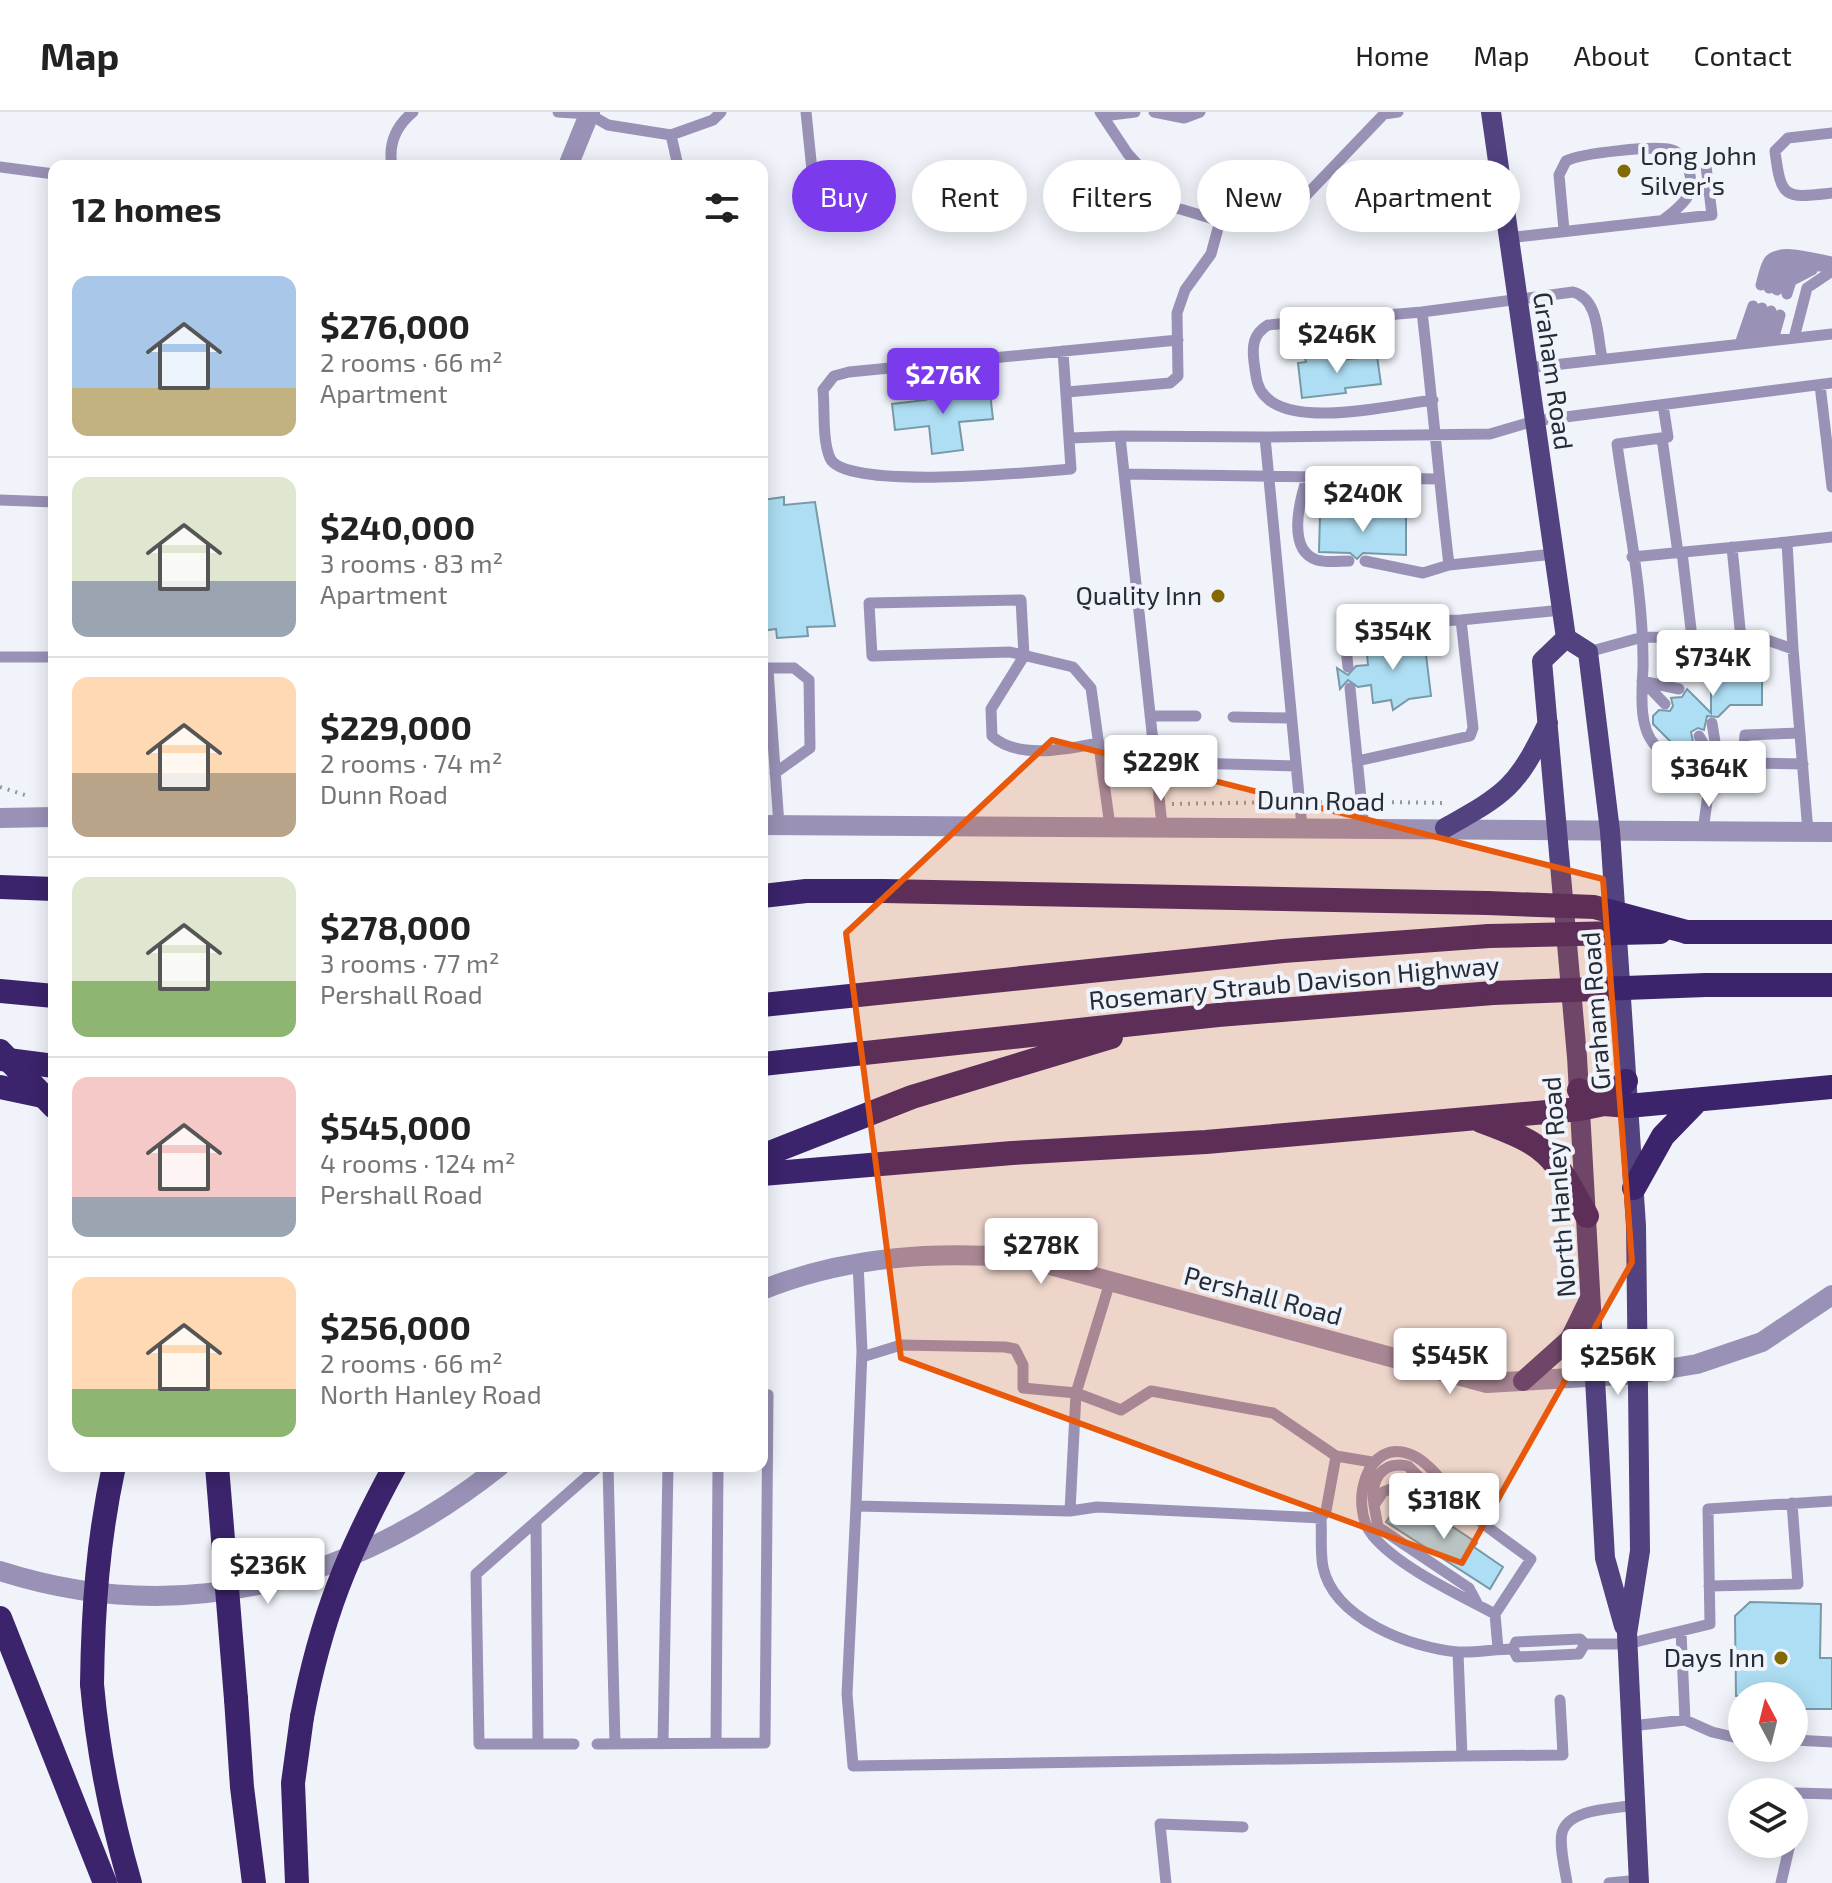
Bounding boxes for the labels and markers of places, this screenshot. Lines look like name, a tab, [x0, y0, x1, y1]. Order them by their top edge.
place label: Long John Silver's	[1640, 139, 1757, 200]
marker: Long John Silver's	[1615, 162, 1633, 180]
pin: $246K	[1281, 307, 1393, 375]
pin: $276K	[887, 348, 999, 416]
pin: $240K	[1307, 466, 1419, 534]
place label: Quality Inn	[1075, 579, 1202, 610]
marker: Quality Inn	[1209, 587, 1227, 605]
pin: $354K	[1337, 604, 1449, 672]
pin: $734K	[1657, 630, 1769, 698]
pin: $229K	[1105, 735, 1217, 803]
pin: $364K	[1653, 741, 1765, 809]
pin: $278K	[985, 1218, 1097, 1286]
pin: $545K	[1394, 1328, 1506, 1396]
pin: $256K	[1562, 1329, 1674, 1397]
pin: $318K	[1388, 1473, 1500, 1541]
pin: $236K	[212, 1538, 324, 1606]
place label: Days Inn	[1664, 1641, 1765, 1672]
marker: Days Inn	[1772, 1649, 1790, 1667]

